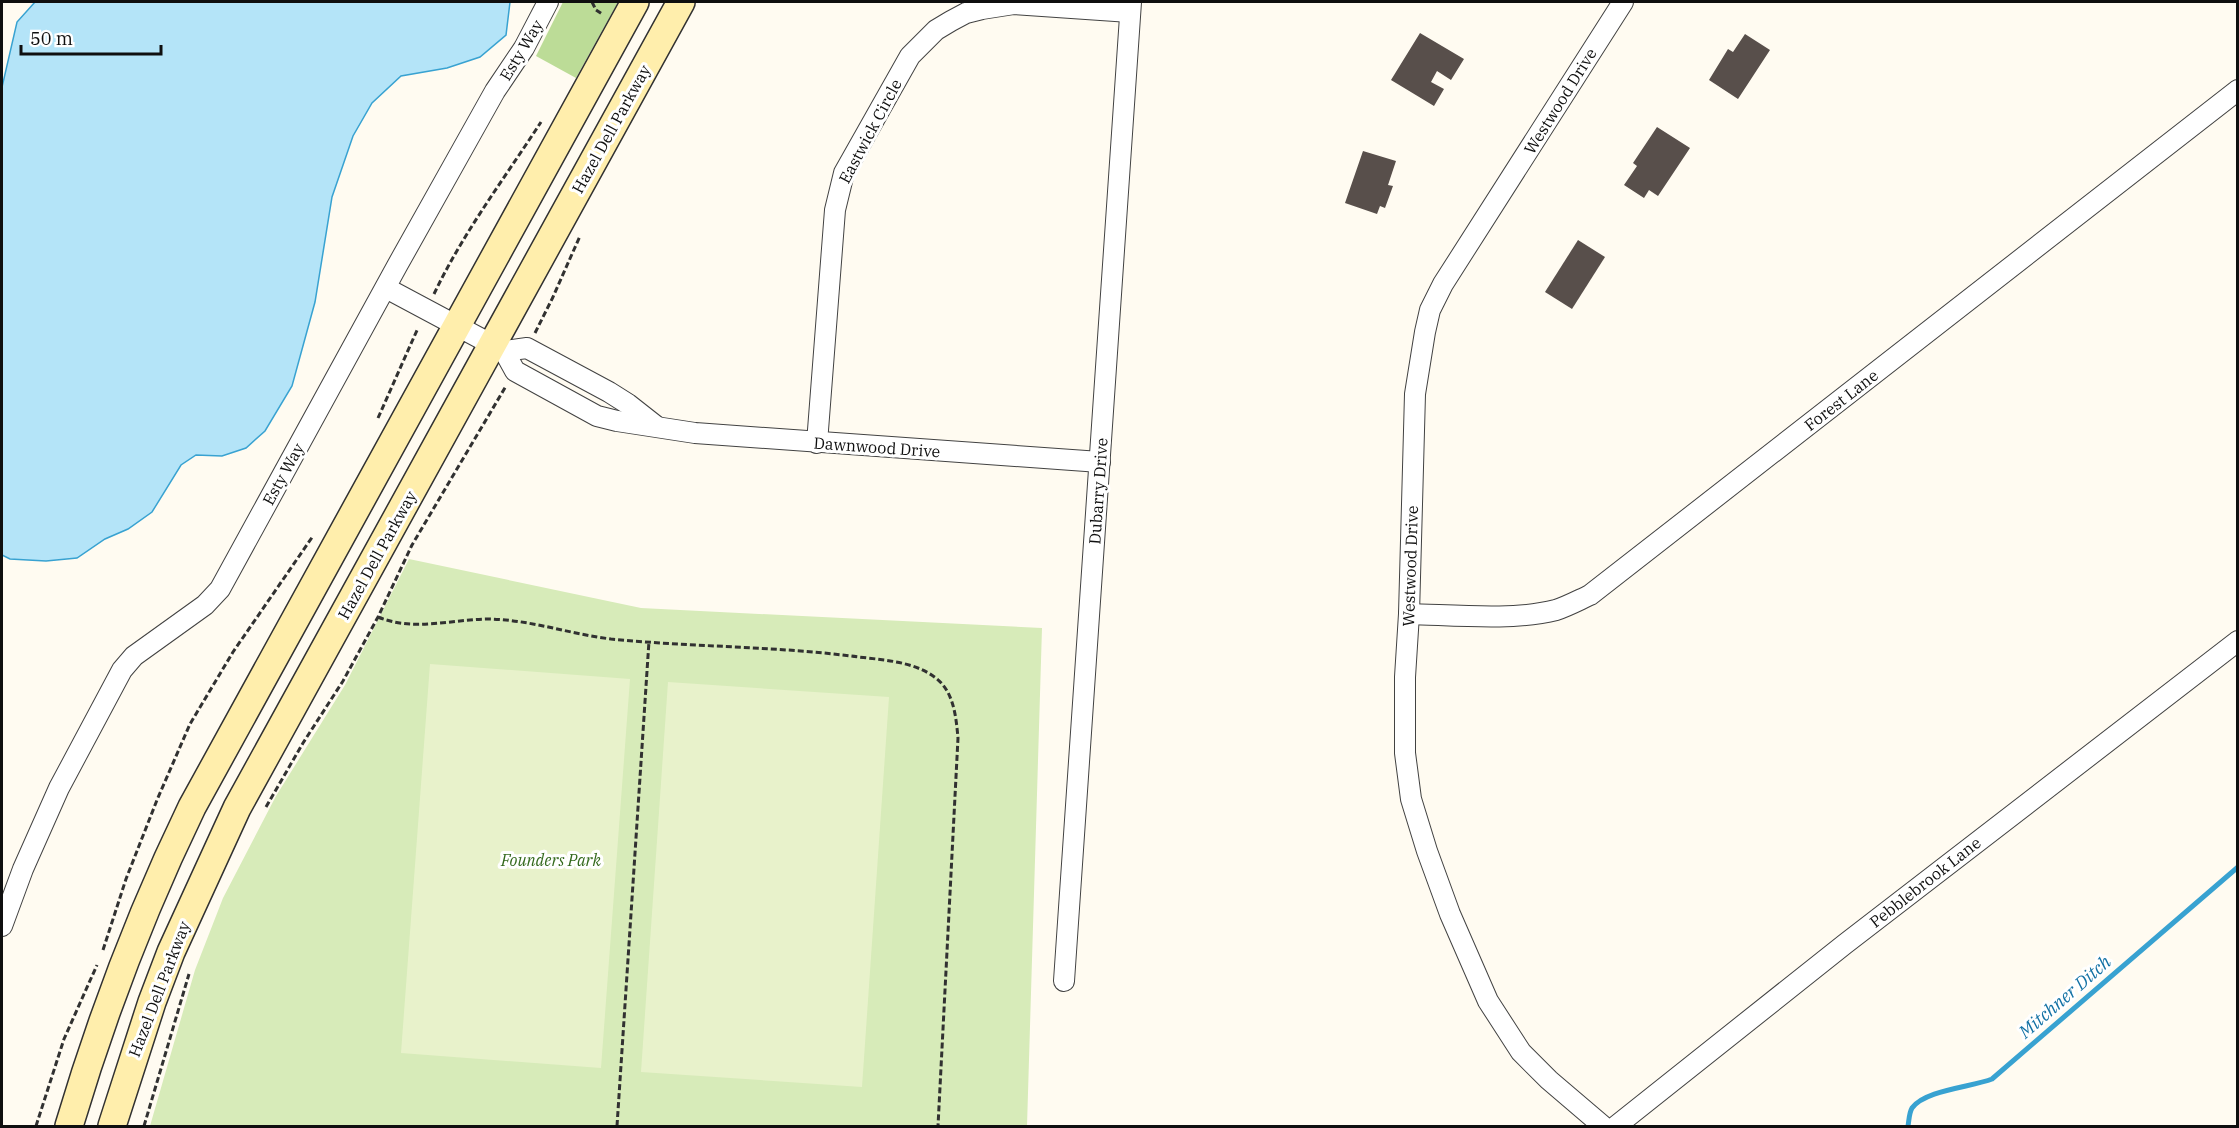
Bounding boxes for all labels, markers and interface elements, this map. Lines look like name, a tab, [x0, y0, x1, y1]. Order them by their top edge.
street label: Esty Way	[495, 16, 547, 84]
scale bar	[21, 18, 160, 56]
text: 50 m	[30, 27, 73, 50]
street label: Westwood Drive	[1519, 44, 1601, 158]
street label: Hazel Dell Parkway	[567, 61, 655, 197]
street label: Eastwick Circle	[834, 75, 906, 187]
street label: Forest Lane	[1800, 365, 1882, 435]
street label: Dawnwood Drive	[813, 433, 941, 461]
street label: Dubarry Drive	[1084, 437, 1112, 545]
street label: Esty Way	[258, 439, 308, 508]
street label: Hazel Dell Parkway	[333, 487, 421, 623]
street label: Westwood Drive	[1398, 505, 1422, 627]
street label: Pebblebrook Lane	[1865, 832, 1985, 932]
park label: Founders Park	[500, 850, 602, 870]
street label: Hazel Dell Parkway	[124, 918, 194, 1060]
water label: Mitchner Ditch	[2013, 950, 2116, 1044]

